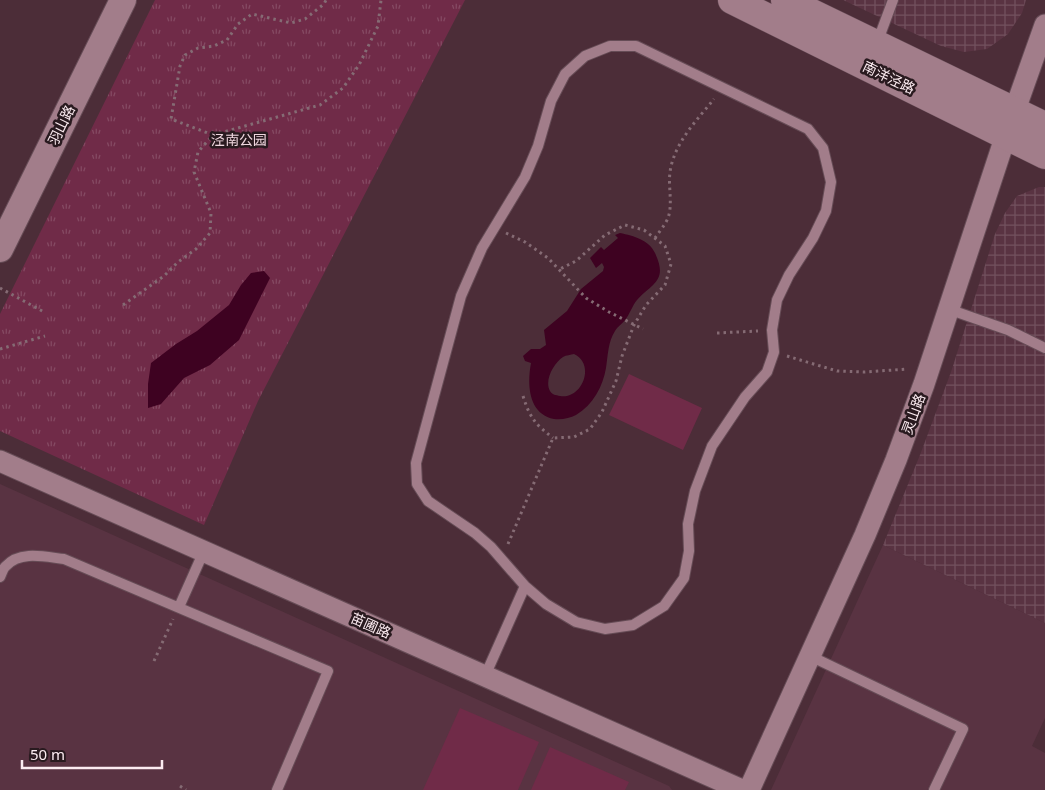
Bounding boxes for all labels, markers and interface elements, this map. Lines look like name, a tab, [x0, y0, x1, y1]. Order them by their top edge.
street label: 南洋泾路	[860, 56, 918, 98]
street label: 羽山路	[43, 102, 79, 148]
park label: 泾南公园	[211, 130, 267, 149]
street label: 灵山路	[897, 391, 929, 437]
street label: 苗圃路	[348, 608, 394, 642]
scale bar	[22, 738, 162, 770]
text: 50 m	[30, 744, 65, 764]

